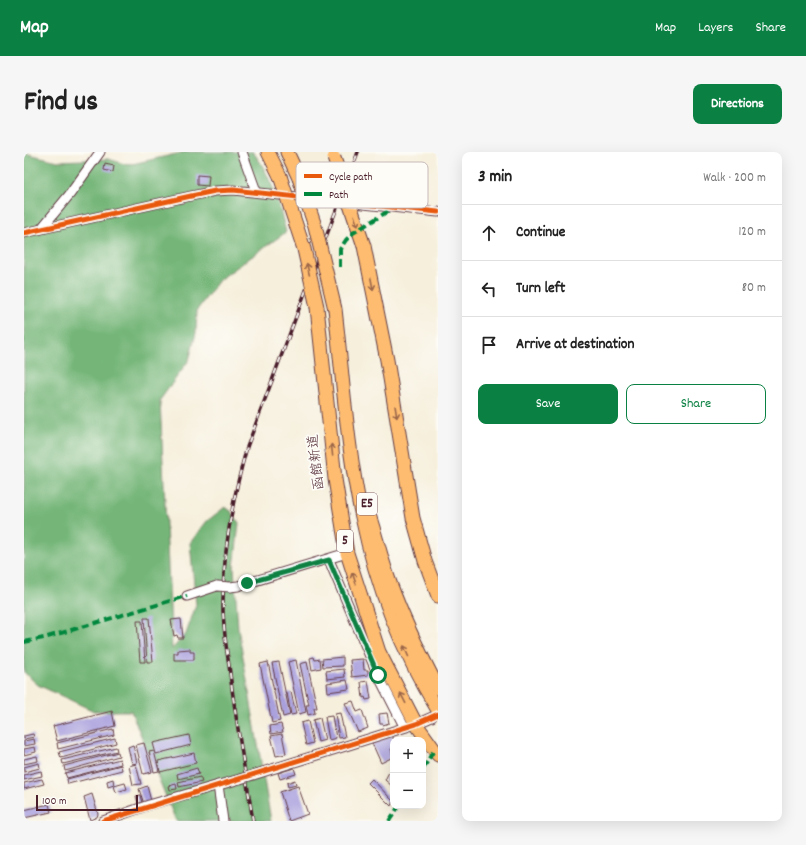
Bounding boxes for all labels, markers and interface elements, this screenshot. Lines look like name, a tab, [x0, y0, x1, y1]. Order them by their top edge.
text: Map	[20, 15, 49, 42]
text: Map	[655, 18, 676, 38]
text: Layers	[698, 18, 733, 38]
text: Share	[755, 18, 786, 38]
text: Find us	[24, 84, 98, 124]
button: Directions	[693, 84, 782, 124]
legend	[296, 162, 428, 208]
text: 3 min	[478, 166, 512, 190]
text: Walk · 200 m	[703, 169, 766, 188]
text: Cycle path	[329, 170, 373, 186]
text: Path	[329, 188, 348, 204]
one-way arrow	[353, 215, 360, 228]
icon: ahead	[478, 222, 500, 244]
text: Continue	[516, 222, 565, 244]
text: 120 m	[738, 223, 766, 242]
one-way arrow	[304, 262, 312, 275]
one-way arrow	[368, 277, 376, 290]
icon: left	[478, 278, 500, 300]
text: Turn left	[516, 278, 565, 300]
text: 80 m	[742, 279, 766, 298]
icon: arrive	[478, 334, 500, 356]
text: Arrive at destination	[516, 334, 634, 356]
button: Save	[478, 384, 618, 424]
button: Share	[626, 384, 766, 424]
one-way arrow	[392, 405, 400, 418]
street label: 函館新道	[304, 433, 330, 491]
one-way arrow	[328, 444, 335, 457]
road number: E5	[357, 493, 377, 515]
road number: 5	[337, 530, 353, 552]
one-way arrow	[350, 572, 358, 584]
route end	[238, 574, 256, 592]
one-way arrow	[402, 645, 409, 657]
route start	[369, 666, 387, 684]
one-way arrow	[398, 693, 406, 705]
map controls	[390, 737, 426, 809]
button: +	[390, 737, 426, 773]
button: −	[390, 773, 426, 809]
scale bar	[36, 793, 138, 812]
text: 100 m	[42, 794, 66, 810]

